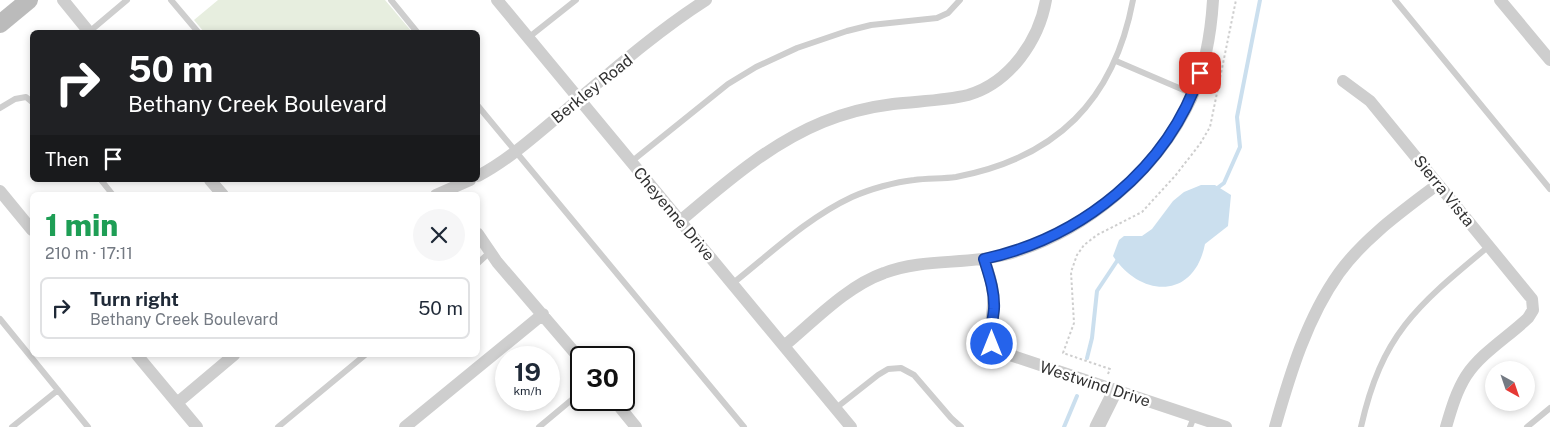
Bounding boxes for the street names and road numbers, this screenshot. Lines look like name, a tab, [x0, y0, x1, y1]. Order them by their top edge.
street label: Berkley Road	[548, 51, 636, 127]
street label: Sierra Vista	[1410, 152, 1478, 230]
street label: Cheyenne Drive	[629, 163, 719, 265]
street label: Westwind Drive	[1037, 357, 1153, 411]

